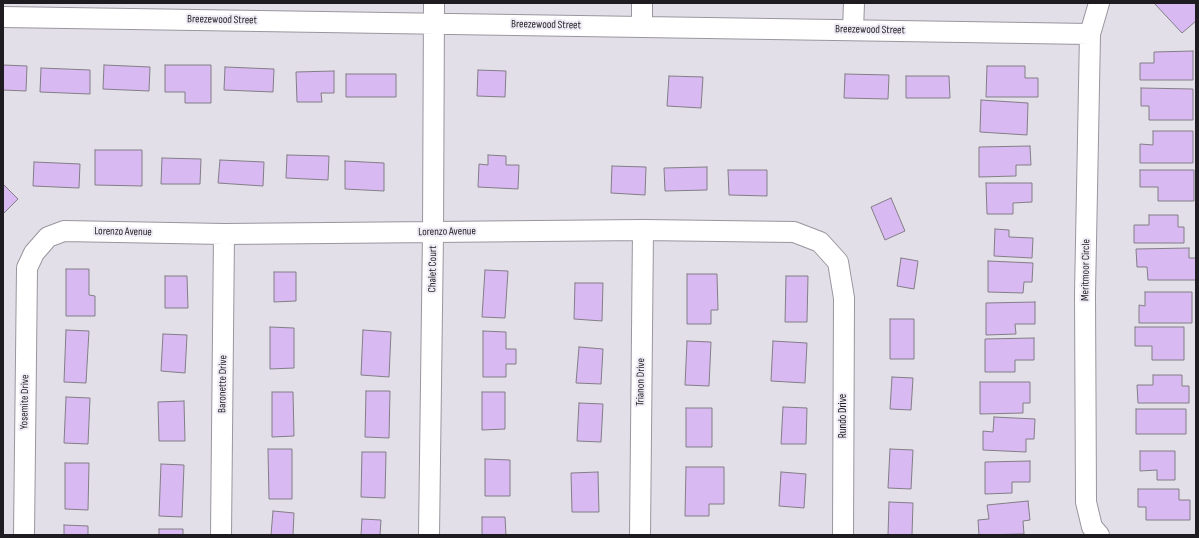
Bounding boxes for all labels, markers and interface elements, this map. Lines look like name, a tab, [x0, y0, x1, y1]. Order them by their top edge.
street label: Breezewood Street	[187, 13, 257, 27]
street label: Breezewood Street	[511, 18, 581, 32]
street label: Breezewood Street	[835, 23, 905, 37]
street label: Lorenzo Avenue	[94, 225, 152, 239]
street label: Lorenzo Avenue	[418, 225, 476, 239]
street label: Meritmoor Circle	[1079, 239, 1093, 301]
street label: Chalet Court	[426, 245, 440, 293]
street label: Baronette Drive	[216, 355, 230, 413]
street label: Trianon Drive	[634, 358, 648, 406]
street label: Yosemite Drive	[18, 375, 32, 429]
street label: Rundo Drive	[836, 394, 850, 438]

